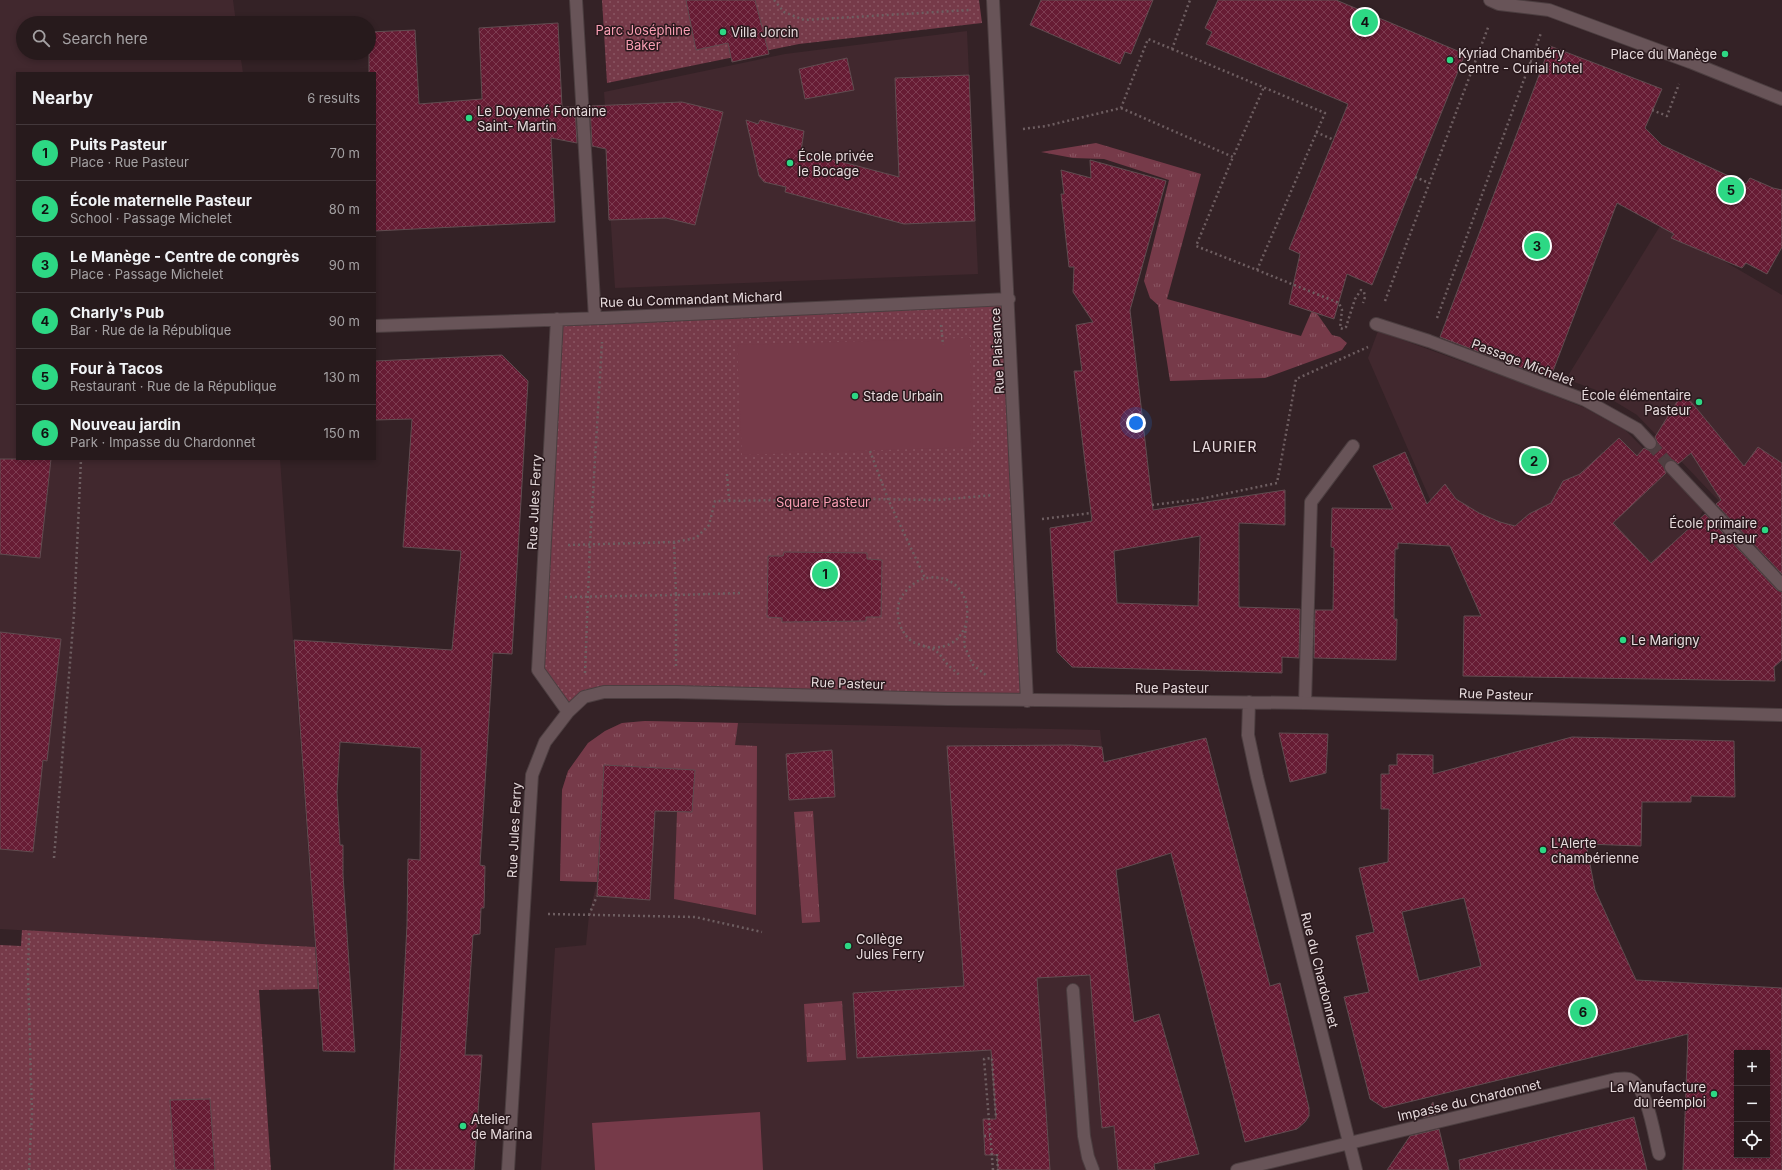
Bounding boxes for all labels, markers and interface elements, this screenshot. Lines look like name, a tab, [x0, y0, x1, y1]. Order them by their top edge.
pin: 4	[1352, 7, 1378, 37]
search box	[16, 16, 376, 60]
park label: Parc Joséphine Baker	[595, 22, 691, 53]
place label: Villa Jorcin	[731, 24, 799, 40]
icon: search	[30, 27, 52, 49]
marker: Villa Jorcin	[718, 27, 728, 37]
text: Search here	[62, 29, 148, 48]
place label: Kyriad Chambéry Centre - Curial hotel	[1458, 45, 1582, 76]
place label: Place du Manège	[1610, 46, 1717, 62]
marker: Place du Manège	[1720, 49, 1730, 59]
marker: Kyriad Chambéry Centre - Curial hotel	[1445, 55, 1455, 65]
text: Nearby	[32, 88, 93, 108]
text: 6 results	[307, 90, 360, 106]
place label: Le Doyenné Fontaine Saint- Martin	[477, 103, 606, 134]
marker: Le Doyenné Fontaine Saint- Martin	[464, 113, 474, 123]
text: Puits Pasteur	[70, 135, 167, 154]
text: 1	[42, 145, 48, 161]
text: 70 m	[330, 145, 360, 161]
place label: École privée le Bocage	[798, 148, 874, 179]
text: Place · Rue Pasteur	[70, 154, 189, 170]
marker: École privée le Bocage	[785, 158, 795, 168]
pin: 5	[1718, 175, 1744, 205]
text: École maternelle Pasteur	[70, 191, 252, 210]
text: 2	[41, 201, 49, 217]
text: 80 m	[329, 201, 360, 217]
text: School · Passage Michelet	[70, 210, 232, 226]
pin: 3	[1524, 231, 1550, 261]
text: Le Manège - Centre de congrès	[70, 247, 299, 266]
text: 3	[41, 257, 49, 273]
text: 90 m	[329, 257, 360, 273]
text: Place · Passage Michelet	[70, 266, 223, 282]
street label: Rue du Commandant Michard	[600, 288, 782, 310]
text: Charly's Pub	[70, 303, 164, 322]
street label: Rue Plaisance	[987, 308, 1007, 394]
text: 4	[41, 313, 49, 329]
text: 90 m	[329, 313, 360, 329]
text: Bar · Rue de la République	[70, 322, 231, 338]
street label: Passage Michelet	[1470, 335, 1576, 389]
text: Four à Tacos	[70, 359, 163, 378]
text: 5	[41, 369, 49, 385]
text: 130 m	[323, 369, 360, 385]
text: Restaurant · Rue de la République	[70, 378, 277, 394]
place label: École élémentaire Pasteur	[1582, 387, 1691, 418]
place label: Stade Urbain	[863, 388, 943, 404]
marker: Stade Urbain	[850, 391, 860, 401]
marker: École élémentaire Pasteur	[1694, 397, 1704, 407]
your location	[1126, 413, 1146, 433]
text: Nouveau jardin	[70, 415, 181, 434]
text: 6	[41, 425, 49, 441]
text: 150 m	[324, 425, 360, 441]
text: Park · Impasse du Chardonnet	[70, 434, 256, 450]
district label: LAURIER	[1193, 438, 1257, 455]
pin: 2	[1521, 446, 1547, 476]
street label: Rue Jules Ferry	[524, 454, 544, 550]
park label: Square Pasteur	[776, 494, 870, 510]
place label: École primaire Pasteur	[1669, 515, 1757, 546]
marker: École primaire Pasteur	[1760, 525, 1770, 535]
pin: 1	[812, 559, 838, 589]
place label: Le Marigny	[1631, 632, 1700, 648]
marker: Le Marigny	[1618, 635, 1628, 645]
street label: Rue Pasteur	[811, 674, 885, 692]
street label: Rue Pasteur	[1135, 680, 1209, 696]
street label: Rue Pasteur	[1459, 685, 1533, 703]
street label: Rue Jules Ferry	[504, 782, 524, 878]
place label: L'Alerte chambérienne	[1551, 835, 1639, 866]
marker: L'Alerte chambérienne	[1538, 845, 1548, 855]
street label: Rue du Chardonnet	[1298, 910, 1342, 1030]
place label: Collège Jules Ferry	[856, 931, 925, 962]
marker: Collège Jules Ferry	[843, 941, 853, 951]
pin: 6	[1570, 997, 1596, 1027]
map controls	[1734, 1050, 1770, 1158]
button: +	[1734, 1050, 1770, 1086]
street label: Impasse du Chardonnet	[1396, 1076, 1542, 1124]
place label: La Manufacture du réemploi	[1610, 1079, 1706, 1110]
button: −	[1734, 1086, 1770, 1122]
marker: La Manufacture du réemploi	[1709, 1089, 1719, 1099]
place label: Atelier de Marina	[471, 1111, 532, 1142]
marker: Atelier de Marina	[458, 1121, 468, 1131]
button: locate	[1734, 1122, 1770, 1158]

